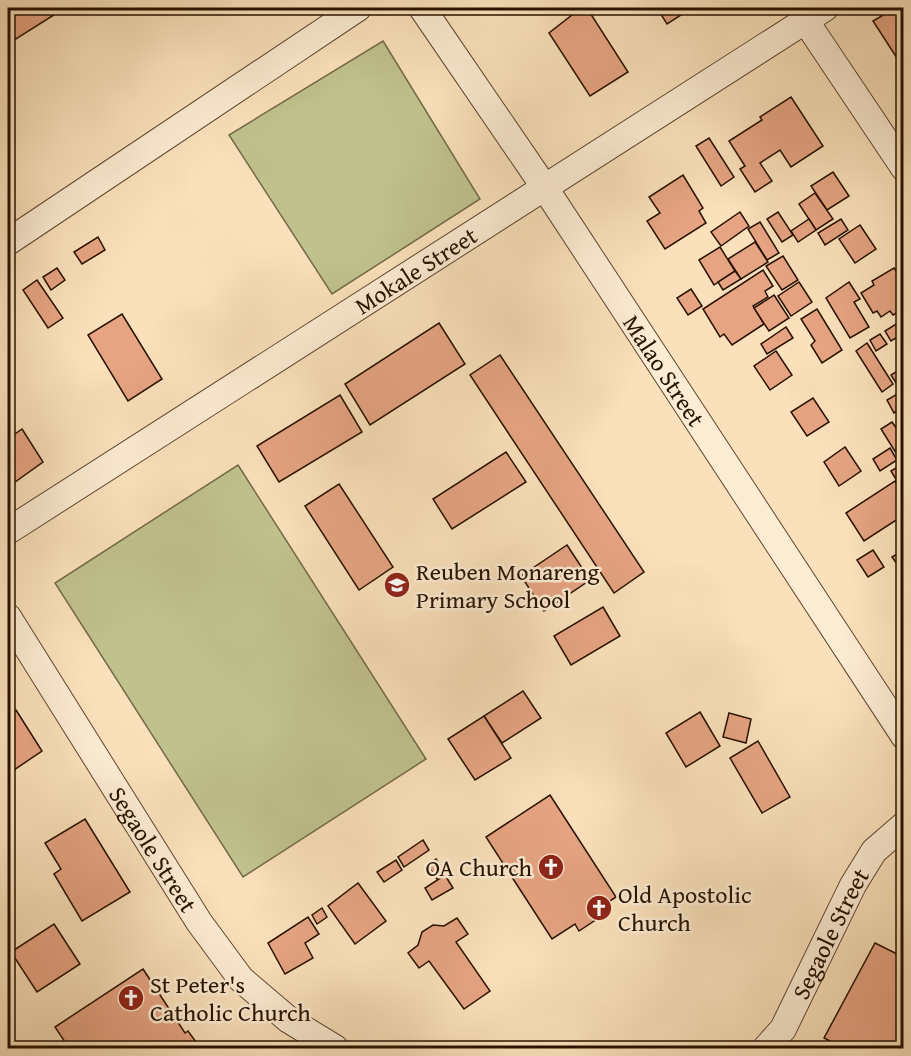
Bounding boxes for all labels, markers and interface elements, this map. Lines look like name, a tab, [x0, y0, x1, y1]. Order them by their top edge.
street label: Mokale Street	[347, 217, 484, 322]
street label: Malao Street	[615, 307, 714, 434]
place label: Reuben Monareng Primary School	[416, 554, 600, 617]
school or university icon: Reuben Monareng Primary School	[382, 570, 412, 600]
street label: Segaole Street	[101, 780, 206, 919]
place label: OA Church	[425, 850, 533, 885]
church icon: OA Church	[536, 852, 566, 882]
street label: Segaole Street	[783, 860, 877, 1005]
place label: Old Apostolic Church	[618, 877, 752, 940]
church icon: Old Apostolic Church	[584, 893, 614, 923]
place label: St Peter's Catholic Church	[150, 967, 311, 1030]
church icon: St Peter's Catholic Church	[116, 983, 146, 1013]

